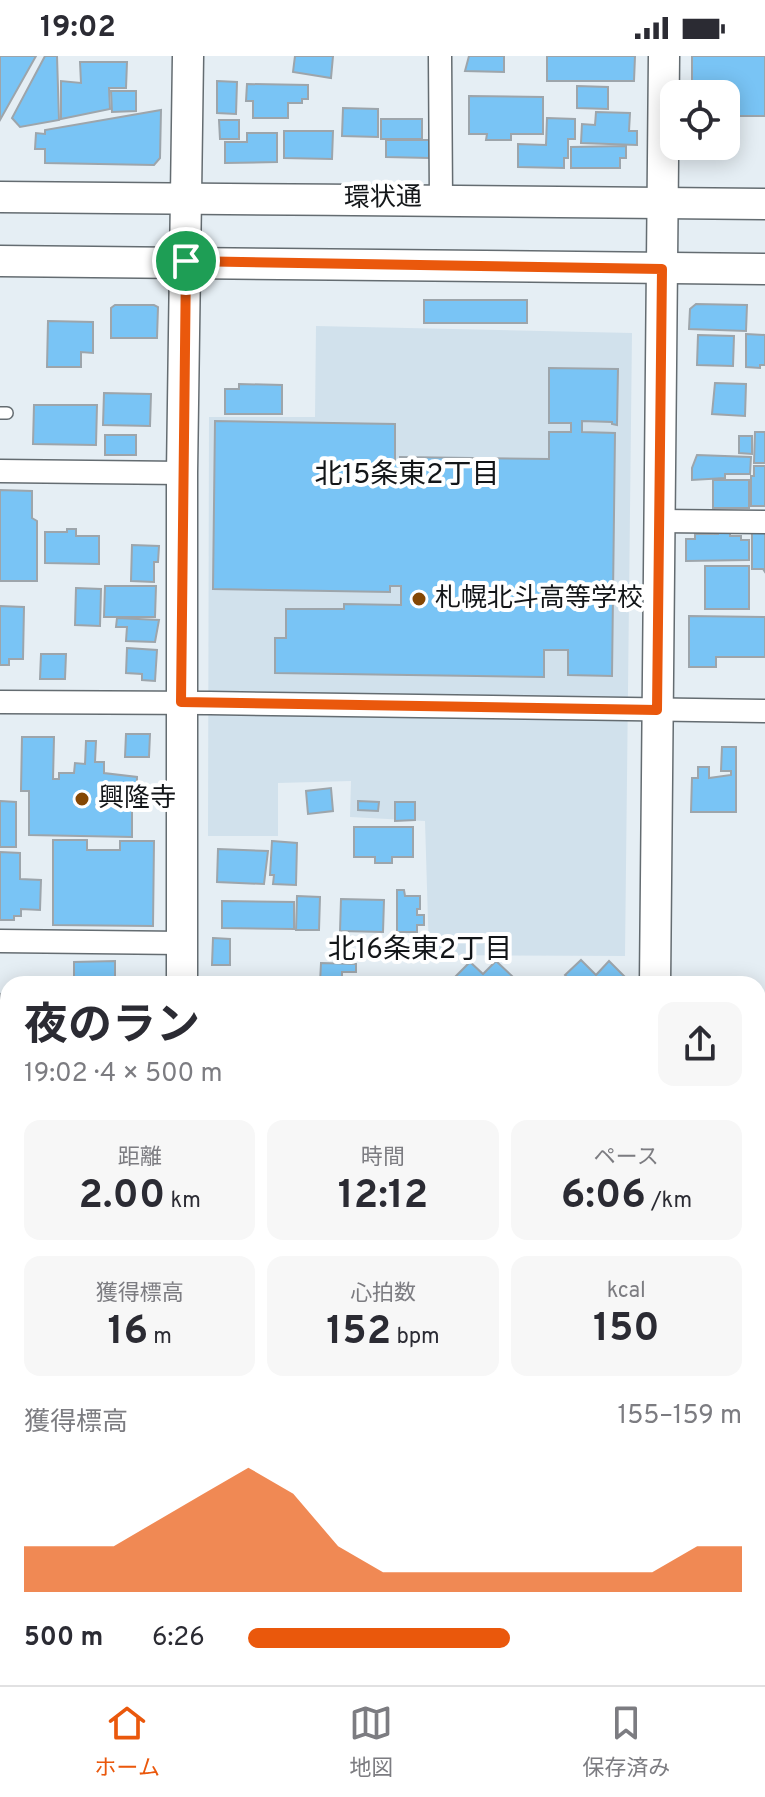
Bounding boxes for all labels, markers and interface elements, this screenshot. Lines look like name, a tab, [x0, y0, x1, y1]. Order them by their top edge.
text: 19:02	[40, 10, 116, 47]
map controls	[660, 80, 740, 160]
button: locate	[660, 80, 740, 160]
street label: 環状通	[344, 182, 422, 216]
pin	[152, 227, 220, 295]
icon: arrive	[164, 239, 208, 283]
district label: 北15条東2丁目	[315, 458, 499, 494]
place label: 札幌北斗高等学校	[435, 583, 643, 616]
marker: 札幌北斗高等学校	[410, 590, 428, 608]
place label: 興隆寺	[98, 783, 176, 816]
marker: 興隆寺	[73, 790, 91, 808]
district label: 北16条東2丁目	[328, 933, 512, 969]
text: 夜のラン	[24, 1000, 200, 1056]
button: share	[658, 1002, 742, 1086]
text: 19:02 · 4 × 500 m	[24, 1058, 222, 1091]
text: 距離	[118, 1145, 162, 1172]
text: 時間	[361, 1145, 405, 1172]
text: ペース	[594, 1145, 659, 1172]
text: 2.00	[78, 1172, 165, 1222]
text: 12:12	[338, 1172, 428, 1222]
text: 6:06	[561, 1172, 646, 1222]
text: km	[165, 1188, 201, 1215]
text: /km	[646, 1188, 692, 1215]
text: kcal	[607, 1278, 646, 1305]
text: 獲得標高	[96, 1281, 184, 1308]
text: 心拍数	[350, 1281, 416, 1308]
text: 150	[593, 1305, 660, 1355]
text: 16	[107, 1308, 148, 1358]
text: 152	[326, 1308, 391, 1358]
text: m	[148, 1324, 172, 1351]
text: bpm	[391, 1324, 440, 1351]
text: 155–159 m	[618, 1400, 742, 1433]
text: 獲得標高	[24, 1407, 128, 1440]
text: 500 m	[24, 1622, 103, 1655]
text: 6:26	[152, 1622, 205, 1655]
tab: ホーム	[95, 1701, 160, 1783]
tab: 地図	[349, 1701, 393, 1783]
tab: 保存済み	[582, 1701, 670, 1783]

